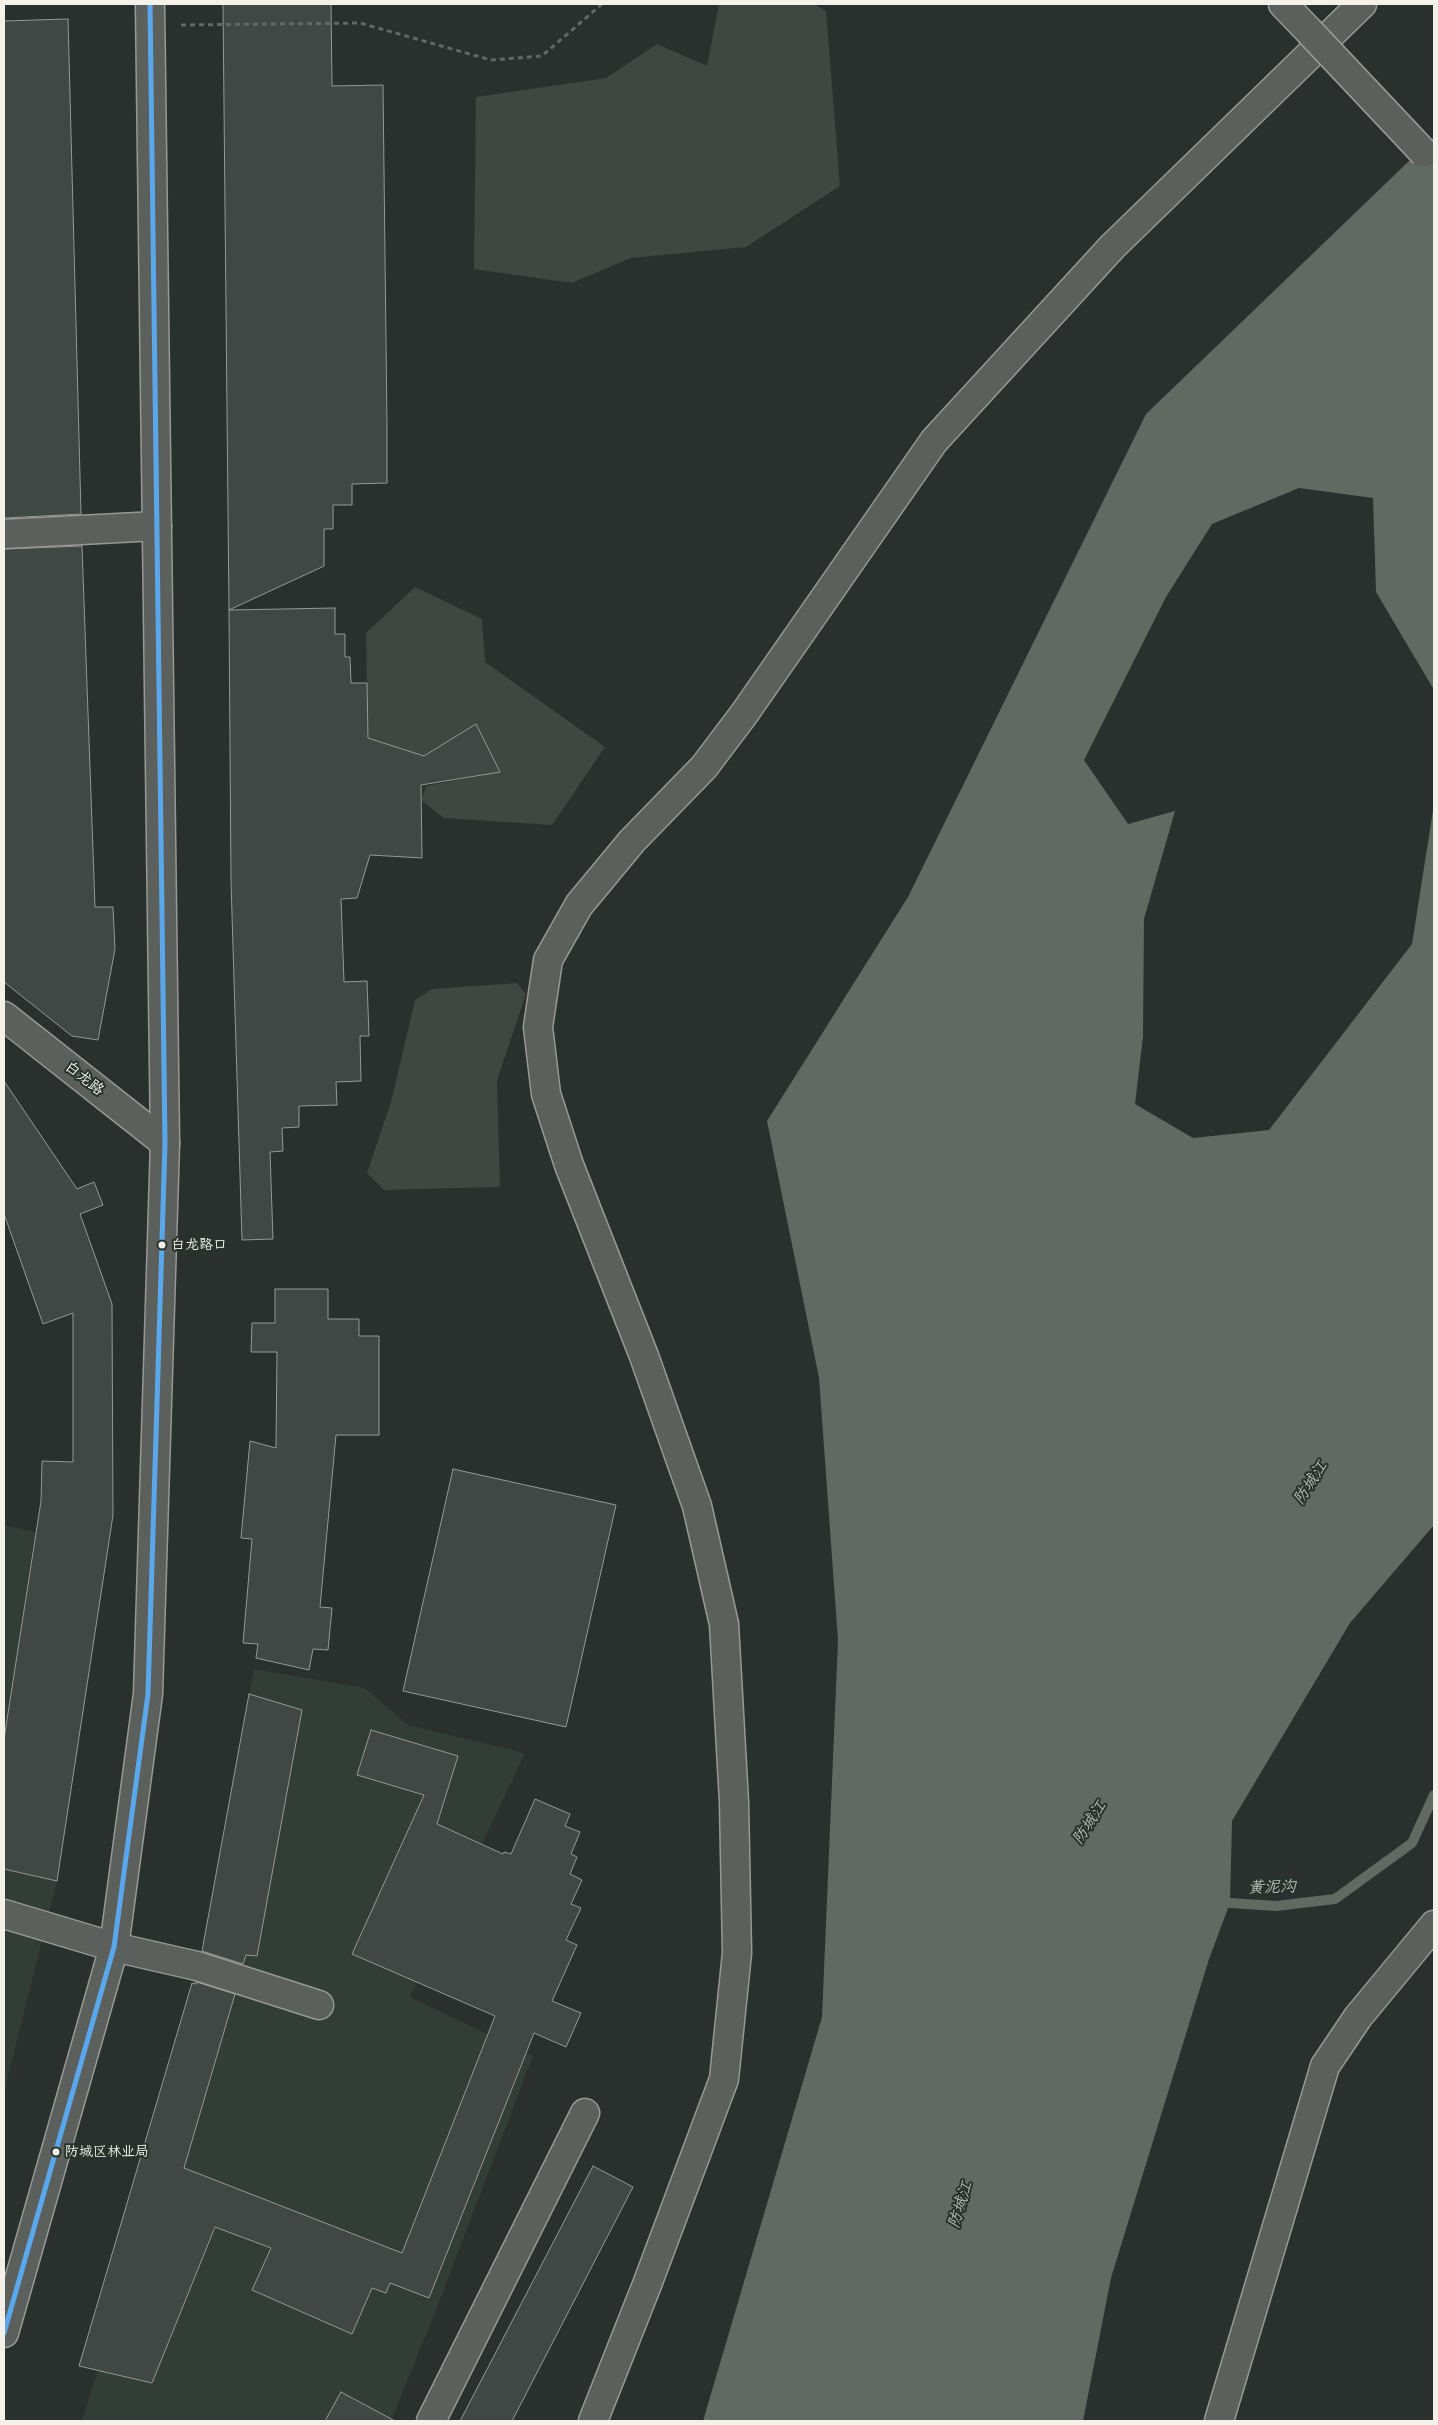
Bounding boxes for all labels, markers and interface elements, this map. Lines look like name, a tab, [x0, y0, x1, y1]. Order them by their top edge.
street label: 白龙路	[61, 1058, 107, 1100]
place label: 白龙路口	[171, 1237, 227, 1253]
marker: 白龙路口	[157, 1240, 167, 1250]
water label: 防城江	[1290, 1458, 1332, 1508]
water label: 防城江	[1069, 1798, 1111, 1848]
water label: 黄泥沟	[1248, 1878, 1296, 1898]
place label: 防城区林业局	[65, 2144, 149, 2160]
marker: 防城区林业局	[51, 2147, 61, 2157]
water label: 防城江	[945, 2179, 977, 2231]

